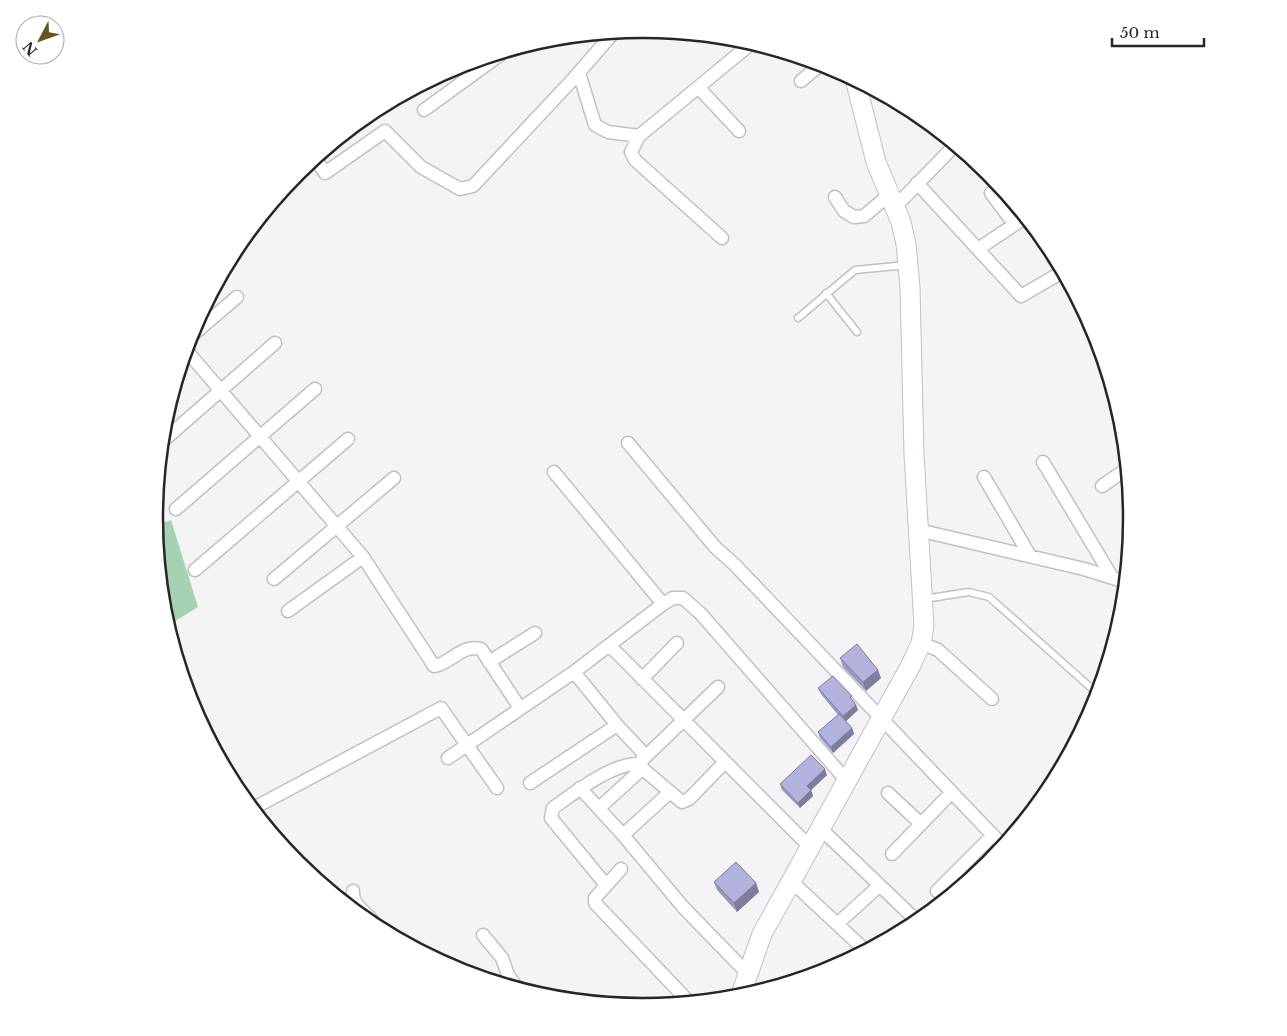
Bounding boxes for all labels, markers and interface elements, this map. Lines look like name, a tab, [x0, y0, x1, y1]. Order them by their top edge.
north arrow	[15, 15, 65, 65]
scale bar	[1112, 15, 1204, 47]
text: 50 m	[1120, 23, 1160, 42]
text: N	[19, 38, 41, 59]

